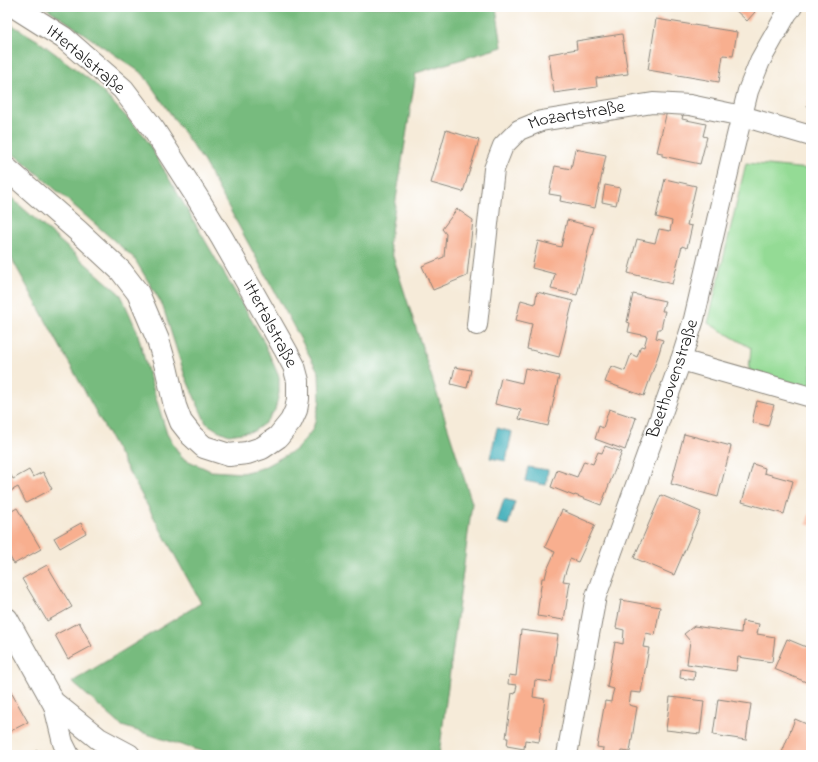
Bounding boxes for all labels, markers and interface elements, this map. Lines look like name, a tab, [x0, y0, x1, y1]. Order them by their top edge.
street label: Ittertalstraße	[40, 19, 131, 102]
street label: Mozartstraße	[524, 95, 628, 138]
street label: Ittertalstraße	[235, 275, 304, 374]
street label: Beethovenstraße	[640, 315, 706, 443]

